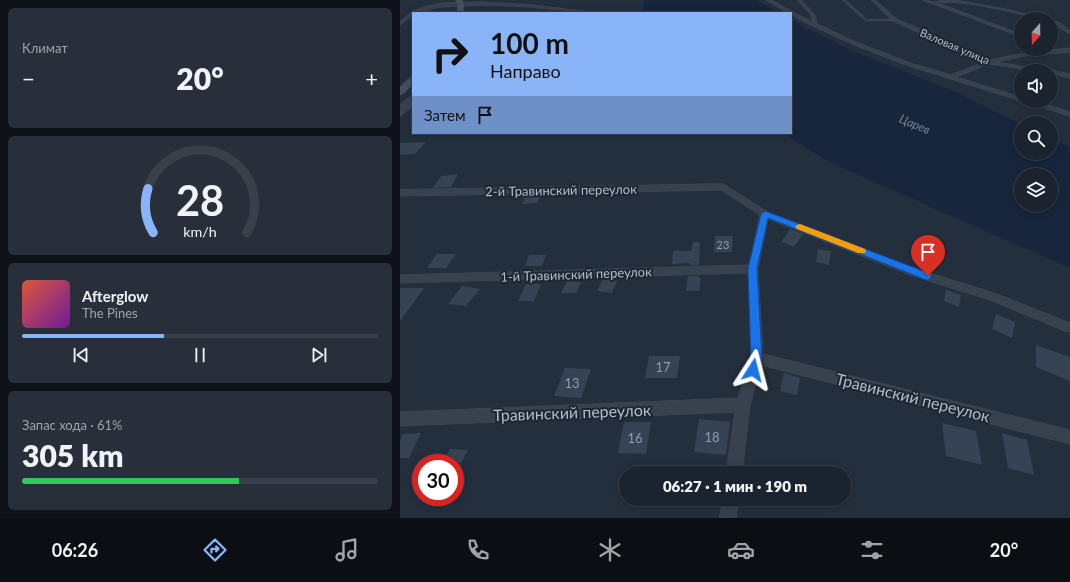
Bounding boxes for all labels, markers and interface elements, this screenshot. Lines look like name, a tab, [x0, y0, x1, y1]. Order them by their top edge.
north arrow	[1014, 12, 1058, 56]
map controls	[1014, 12, 1058, 212]
street label: Валовая улица	[918, 25, 992, 67]
text: 100 m	[490, 26, 569, 60]
icon: right	[424, 28, 476, 80]
text: Климат	[22, 40, 68, 56]
text: 20°	[176, 60, 224, 96]
text: Направо	[490, 60, 561, 82]
button: sound	[1014, 64, 1058, 108]
text: −	[22, 65, 35, 92]
text: +	[365, 65, 378, 92]
icon: arrive	[474, 104, 496, 126]
text: Затем	[424, 106, 466, 124]
water label: Царев	[897, 111, 933, 137]
button: search	[1014, 116, 1058, 160]
button: layers	[1014, 168, 1058, 212]
text: 28	[176, 175, 224, 225]
street label: 2-й Травинский переулок	[485, 181, 637, 199]
text: km/h	[183, 223, 217, 240]
pin	[911, 235, 945, 276]
house number: 23	[717, 238, 729, 251]
icon: arrive	[917, 241, 939, 263]
street label: 1-й Травинский переулок	[500, 263, 652, 285]
text: Afterglow	[82, 287, 148, 305]
text: The Pines	[82, 305, 138, 321]
icon: previous	[70, 344, 92, 366]
icon: pause	[189, 344, 211, 366]
icon: next	[308, 344, 330, 366]
position arrow	[732, 349, 774, 391]
house number: 17	[655, 359, 671, 375]
street label: Травинский переулок	[834, 369, 993, 426]
house number: 13	[564, 375, 580, 391]
street label: Травинский переулок	[493, 400, 652, 424]
text: Запас хода · 61%	[22, 417, 123, 433]
house number: 18	[704, 429, 720, 445]
house number: 16	[627, 430, 643, 446]
text: 305 km	[22, 437, 123, 473]
speed limit sign: 30	[412, 454, 464, 506]
text: 06:27 · 1 мин · 190 m	[663, 477, 807, 495]
icon: directions	[201, 536, 229, 564]
icon: music	[333, 536, 361, 564]
icon: phone	[464, 536, 492, 564]
icon: climate	[596, 536, 624, 564]
icon: car	[727, 536, 755, 564]
icon: filters	[858, 536, 886, 564]
text: 06:26	[52, 539, 98, 561]
text: 20°	[990, 539, 1018, 561]

